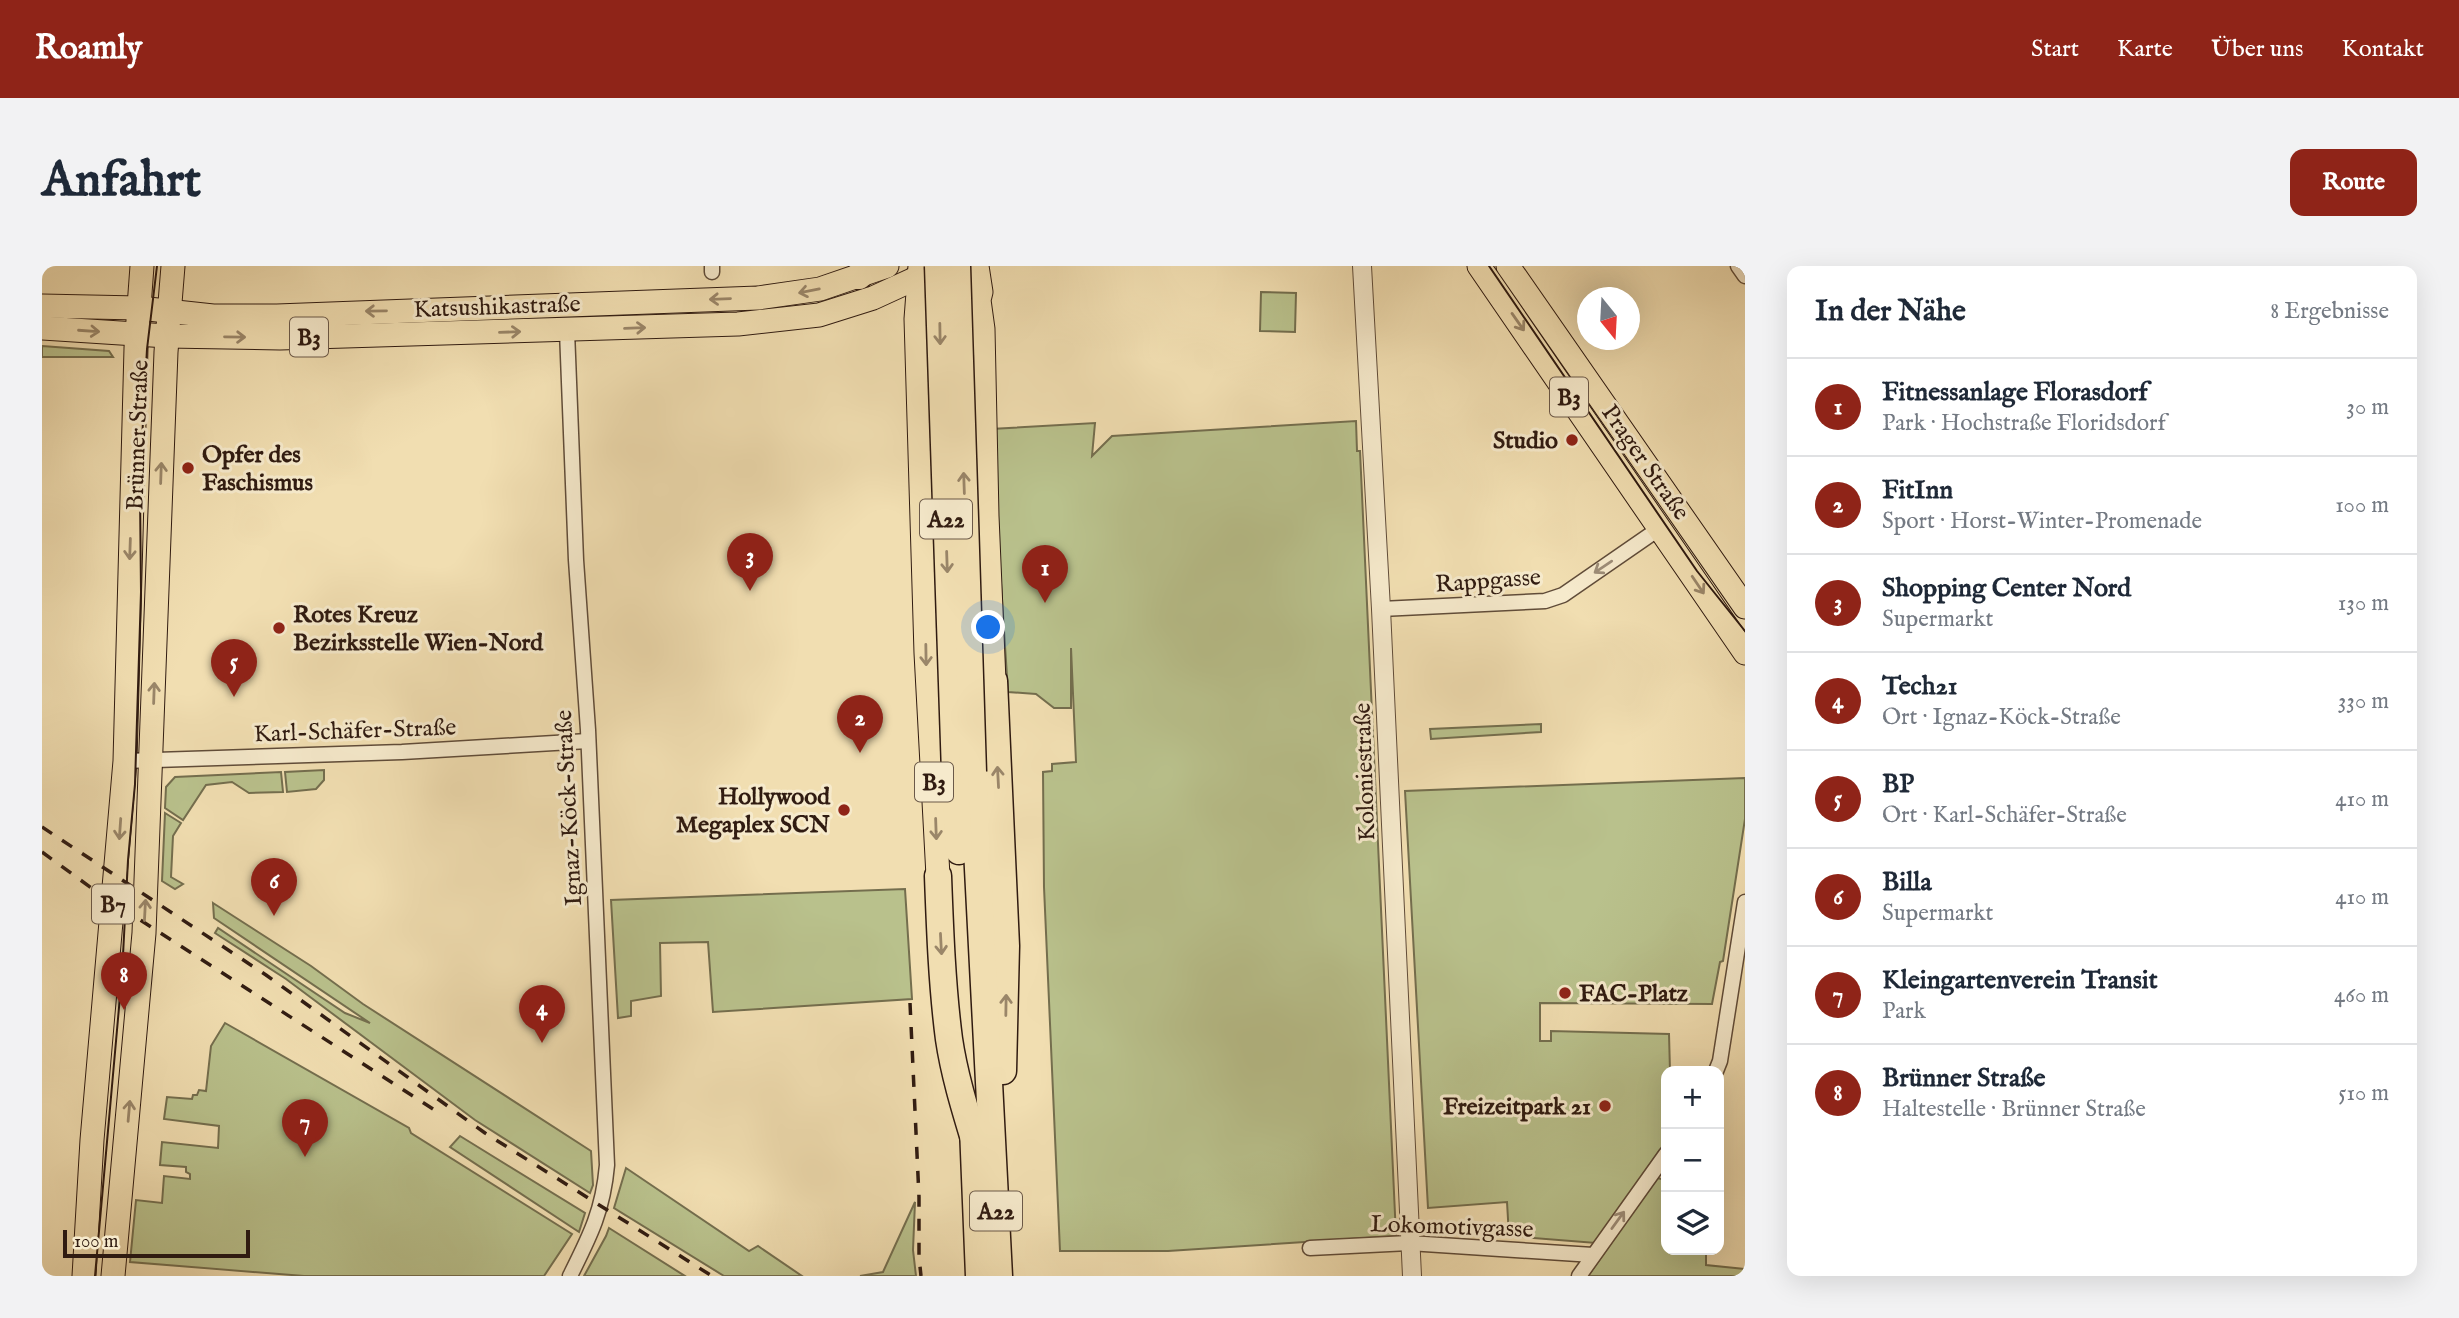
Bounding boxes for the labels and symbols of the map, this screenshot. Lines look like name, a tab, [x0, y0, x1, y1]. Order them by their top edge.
one-way arrow	[798, 285, 821, 299]
north arrow	[1577, 287, 1640, 350]
street label: Katsushikastraße	[413, 289, 581, 326]
one-way arrow	[709, 293, 732, 306]
one-way arrow	[365, 304, 388, 318]
one-way arrow	[1511, 312, 1525, 331]
road number: B3	[290, 318, 328, 356]
one-way arrow	[624, 322, 647, 335]
one-way arrow	[933, 322, 946, 345]
one-way arrow	[78, 325, 100, 338]
one-way arrow	[498, 326, 521, 339]
one-way arrow	[224, 330, 247, 343]
street label: Brünner Straße	[120, 359, 157, 511]
road number: B3	[1550, 378, 1588, 416]
street label: Prager Straße	[1594, 399, 1696, 527]
place label: Studio	[1493, 426, 1558, 457]
marker: Studio	[1564, 432, 1580, 448]
place label: Opfer des Faschismus	[202, 440, 313, 499]
marker: Opfer des Faschismus	[180, 460, 196, 476]
one-way arrow	[155, 461, 168, 484]
one-way arrow	[957, 472, 970, 495]
road number: A22	[920, 500, 972, 538]
pin: 3	[727, 533, 773, 591]
one-way arrow	[123, 537, 137, 560]
pin: 1	[1022, 545, 1068, 603]
one-way arrow	[941, 550, 954, 573]
one-way arrow	[1594, 560, 1613, 574]
street label: Rappgasse	[1434, 562, 1542, 601]
one-way arrow	[1691, 575, 1705, 594]
place label: Rotes Kreuz Bezirksstelle Wien-Nord	[293, 600, 544, 659]
your location	[971, 610, 1005, 644]
marker: Rotes Kreuz Bezirksstelle Wien-Nord	[271, 620, 287, 636]
pin: 5	[211, 639, 257, 697]
one-way arrow	[919, 643, 933, 666]
one-way arrow	[147, 682, 160, 705]
pin: 2	[837, 695, 883, 753]
street label: Koloniestraße	[1348, 702, 1383, 842]
street label: Ignaz-Köck-Straße	[549, 709, 590, 907]
street label: Karl-Schäfer-Straße	[253, 712, 457, 751]
road number: B3	[915, 762, 953, 802]
one-way arrow	[992, 766, 1005, 789]
place label: Hollywood Megaplex SCN	[676, 782, 831, 841]
marker: Hollywood Megaplex SCN	[836, 802, 852, 818]
one-way arrow	[113, 817, 126, 840]
one-way arrow	[929, 818, 942, 841]
pin: 6	[251, 858, 297, 916]
road number: B7	[92, 884, 134, 924]
one-way arrow	[139, 899, 152, 922]
one-way arrow	[935, 933, 948, 955]
pin: 8	[101, 952, 147, 1010]
place label: FAC-Platz	[1579, 979, 1688, 1010]
pin: 4	[519, 985, 565, 1043]
marker: FAC-Platz	[1557, 985, 1573, 1001]
one-way arrow	[999, 993, 1013, 1016]
place label: Freizeitpark 21	[1443, 1092, 1591, 1123]
marker: Freizeitpark 21	[1597, 1098, 1613, 1114]
pin: 7	[282, 1099, 328, 1157]
one-way arrow	[123, 1101, 136, 1123]
road number: A22	[970, 1192, 1022, 1230]
street label: Lokomotivgasse	[1370, 1209, 1534, 1246]
one-way arrow	[1611, 1211, 1625, 1230]
scale bar	[63, 1227, 250, 1259]

